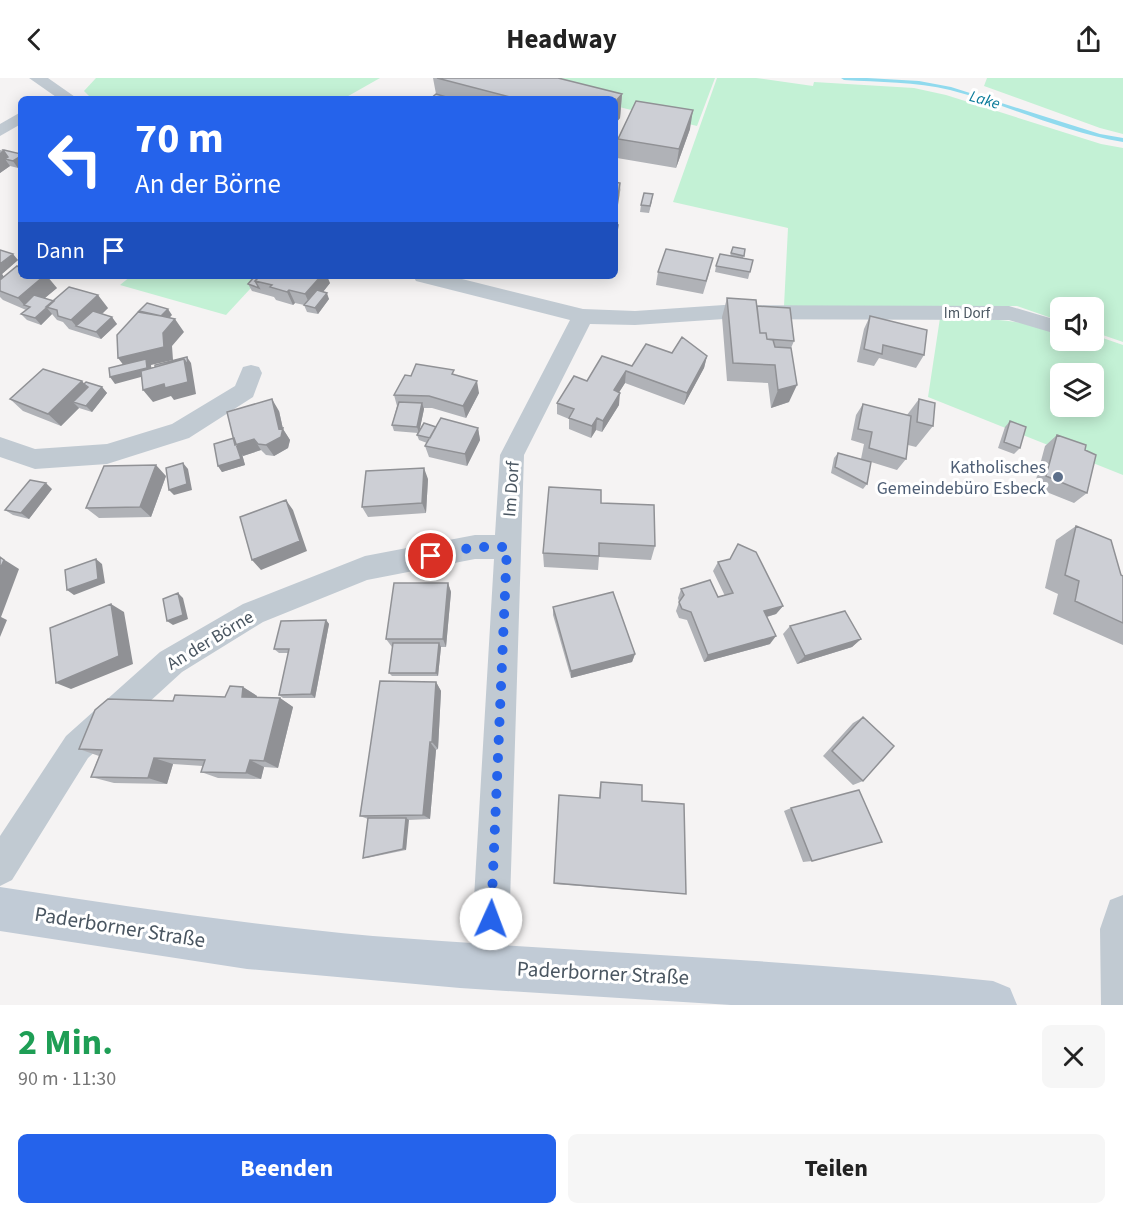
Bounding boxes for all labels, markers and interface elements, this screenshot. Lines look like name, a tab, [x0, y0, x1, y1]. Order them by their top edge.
text: Headway	[506, 20, 617, 59]
icon: back	[18, 23, 51, 56]
icon: share	[1072, 23, 1105, 56]
water label: Lake	[967, 85, 1003, 115]
text: 70 m	[135, 109, 224, 169]
icon: left	[36, 120, 114, 198]
text: An der Börne	[135, 165, 281, 204]
icon: arrive	[97, 234, 130, 267]
text: Dann	[36, 235, 85, 267]
map controls	[1050, 297, 1104, 417]
button: sound	[1050, 297, 1104, 351]
street label: Im Dorf	[944, 303, 991, 324]
button: layers	[1050, 363, 1104, 417]
place label: Katholisches Gemeindebüro Esbeck	[877, 455, 1046, 501]
street label: Im Dorf	[497, 460, 526, 518]
marker: Katholisches Gemeindebüro Esbeck	[1051, 470, 1065, 484]
pin	[405, 530, 456, 581]
icon: arrive	[414, 539, 447, 572]
street label: An der Börne	[162, 605, 258, 676]
position arrow	[459, 887, 523, 951]
street label: Paderborner Straße	[33, 899, 207, 955]
street label: Paderborner Straße	[516, 954, 690, 992]
text: 2 Min.	[18, 1017, 113, 1068]
button: close	[1042, 1025, 1105, 1088]
text: 90 m · 11:30	[18, 1065, 116, 1093]
button: Beenden	[18, 1134, 556, 1203]
button: Teilen	[568, 1134, 1105, 1203]

